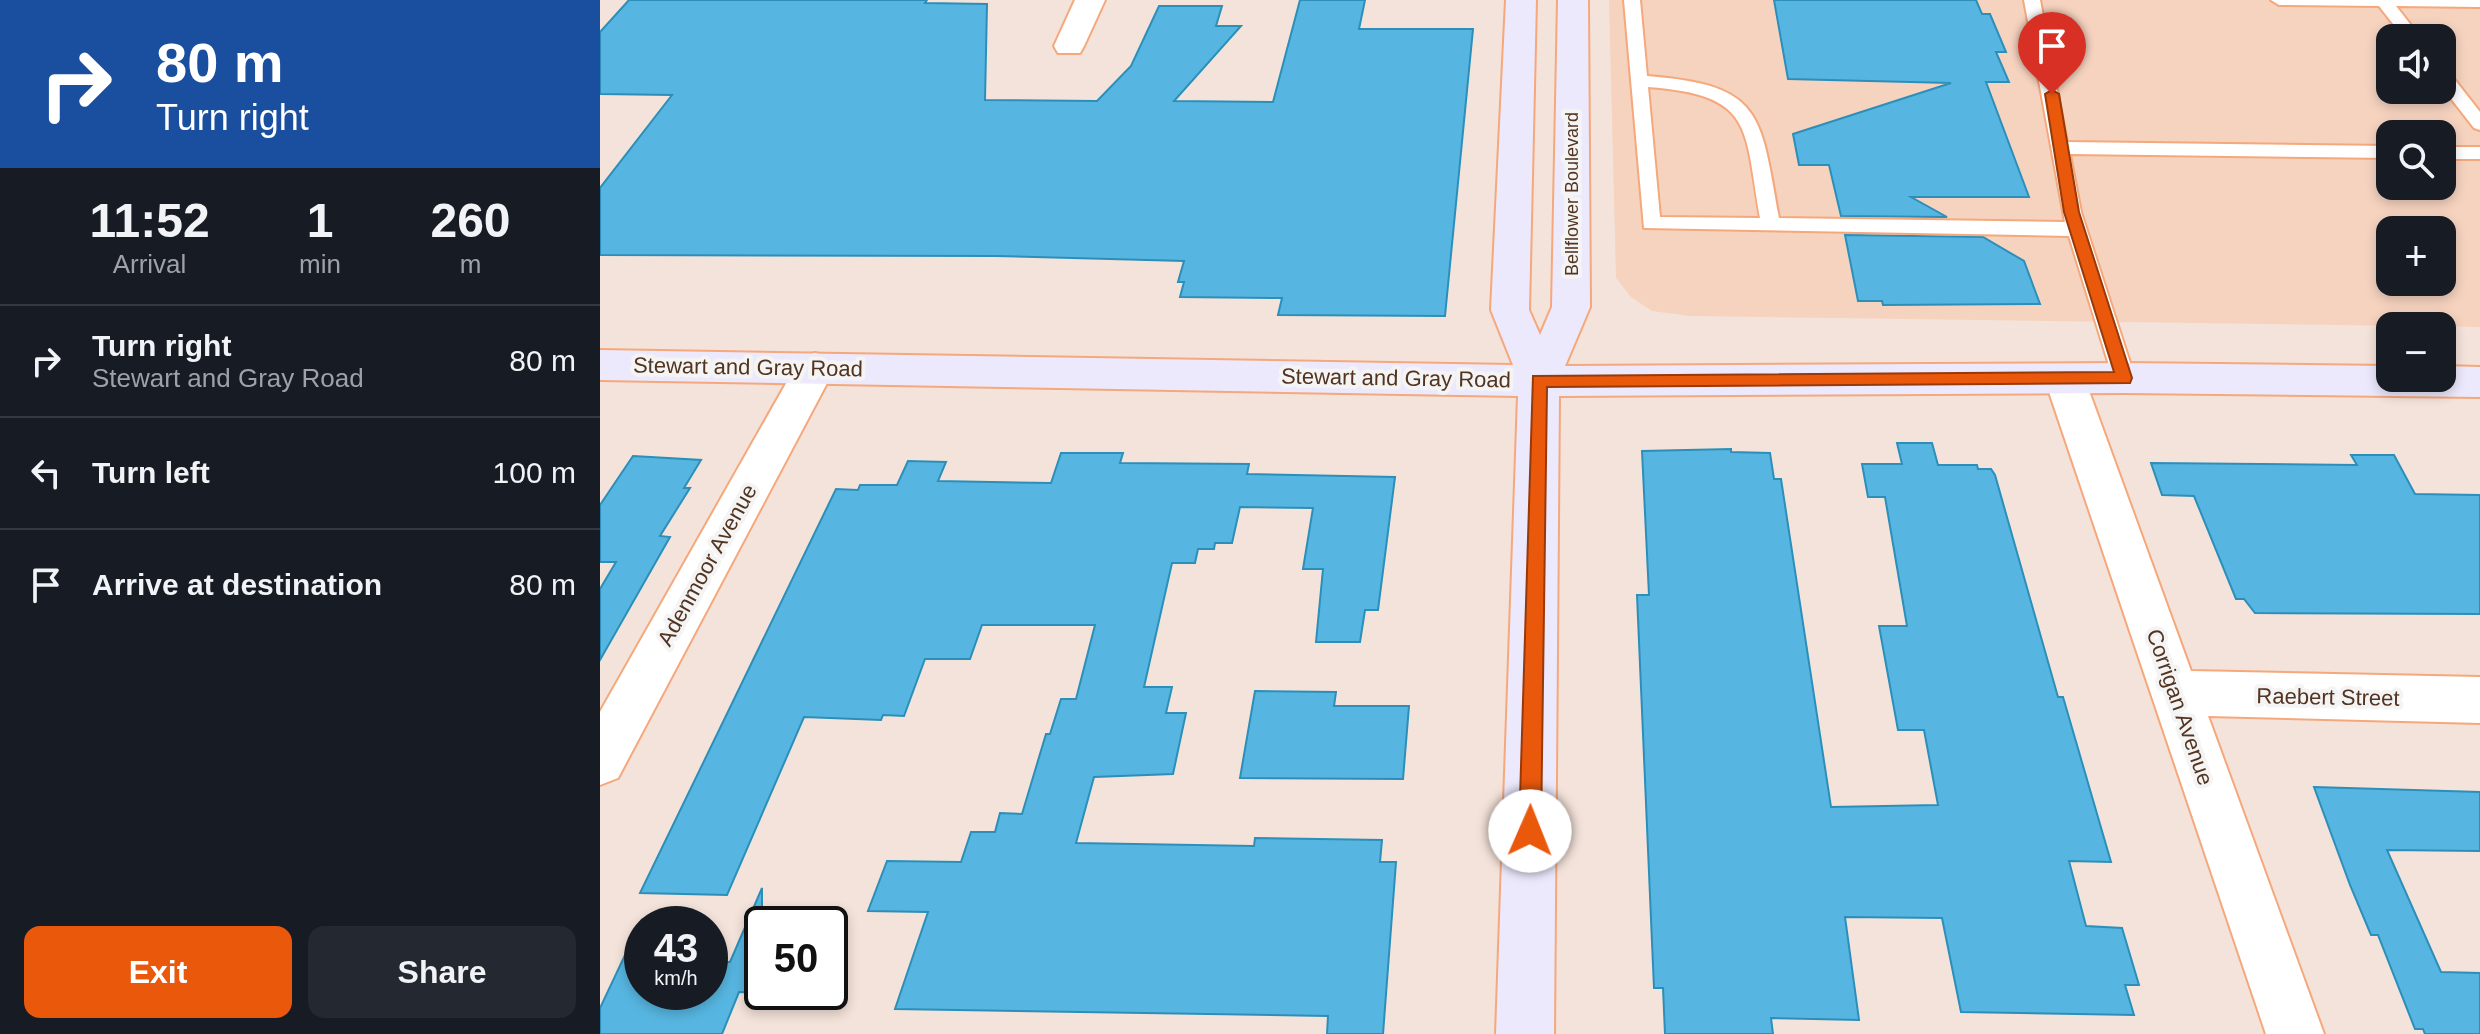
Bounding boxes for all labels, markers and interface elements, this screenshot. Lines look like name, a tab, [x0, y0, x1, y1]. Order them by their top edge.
pin	[2018, 12, 2086, 94]
icon: arrive	[2030, 24, 2074, 68]
map controls	[2376, 24, 2456, 392]
button: sound	[2376, 24, 2456, 104]
text: 80 m	[156, 31, 284, 94]
icon: right	[24, 32, 128, 136]
text: Turn right	[156, 97, 309, 138]
street label: Bellflower Boulevard	[1562, 112, 1582, 276]
button: search	[2376, 120, 2456, 200]
text: 11:52	[89, 194, 210, 247]
text: 1	[307, 194, 333, 247]
text: 260	[430, 194, 511, 247]
button: +	[2376, 216, 2456, 296]
text: Arrival	[113, 249, 186, 279]
text: min	[299, 249, 341, 279]
text: m	[460, 249, 481, 279]
button: −	[2376, 312, 2456, 392]
text: Turn right	[92, 329, 231, 362]
icon: right	[24, 339, 68, 383]
text: 80 m	[509, 344, 576, 377]
street label: Stewart and Gray Road	[633, 352, 863, 382]
text: Stewart and Gray Road	[92, 363, 364, 393]
street label: Stewart and Gray Road	[1281, 363, 1511, 393]
icon: left	[24, 451, 68, 495]
text: Turn left	[92, 456, 210, 489]
text: 100 m	[493, 456, 576, 489]
street label: Adenmoor Avenue	[652, 480, 762, 650]
icon: arrive	[24, 563, 68, 607]
text: Arrive at destination	[92, 568, 382, 601]
text: 80 m	[509, 568, 576, 601]
street label: Corrigan Avenue	[2142, 626, 2218, 788]
street label: Raebert Street	[2256, 683, 2400, 711]
position arrow	[1488, 789, 1572, 873]
speed limit sign: 50	[744, 906, 848, 1010]
button: Exit	[24, 926, 292, 1018]
button: Share	[308, 926, 576, 1018]
text: 43	[654, 926, 698, 970]
text: km/h	[654, 967, 698, 989]

